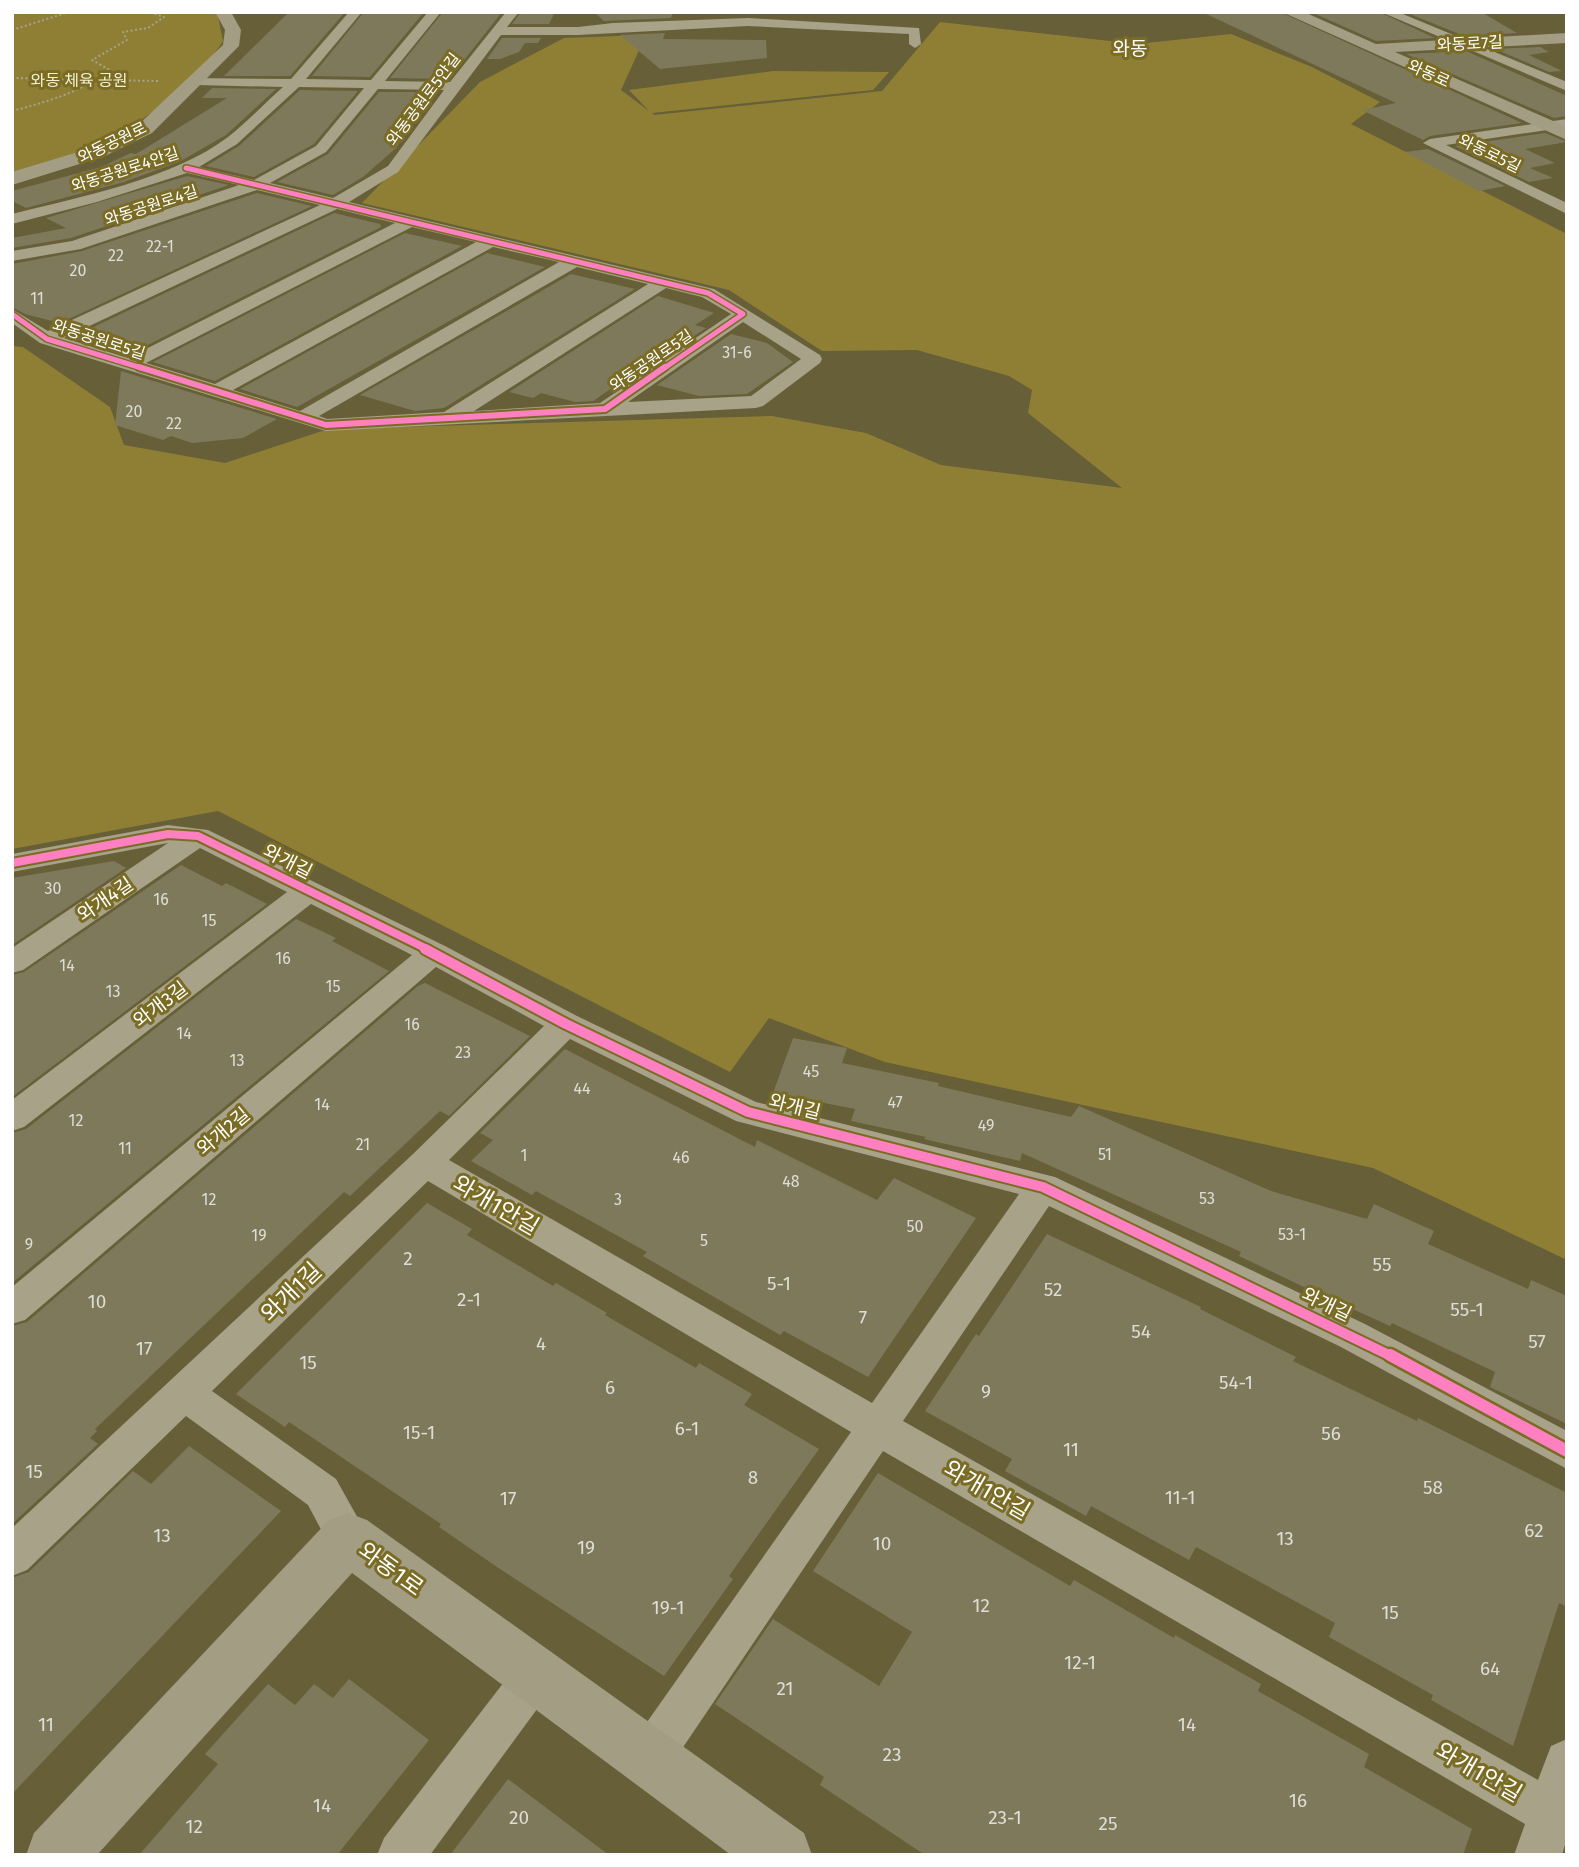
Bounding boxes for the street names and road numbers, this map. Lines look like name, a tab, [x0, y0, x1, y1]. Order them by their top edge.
street label: 와동로7길	[1437, 32, 1503, 55]
street label: 와동공원로5안길	[382, 49, 464, 149]
street label: 와동로	[1405, 56, 1453, 91]
street label: 와동공원로	[75, 118, 150, 167]
street label: 와동로5길	[1456, 130, 1524, 177]
street label: 와동공원로4안길	[69, 143, 181, 196]
street label: 와동공원로4길	[102, 181, 200, 229]
street label: 와동공원로5길	[50, 316, 148, 363]
street label: 와동공원로5길	[606, 326, 697, 395]
street label: 와개길	[259, 839, 316, 884]
street label: 와개4길	[73, 872, 138, 926]
street label: 와개3길	[129, 977, 192, 1032]
street label: 와개길	[767, 1089, 823, 1124]
street label: 와개2길	[192, 1103, 254, 1160]
street label: 와개1안길	[448, 1169, 544, 1241]
street label: 와개1길	[255, 1256, 327, 1328]
street label: 와개길	[1298, 1283, 1355, 1326]
street label: 와개1안길	[939, 1454, 1035, 1526]
street label: 와동1로	[353, 1536, 429, 1602]
street label: 와개1안길	[1431, 1736, 1527, 1808]

